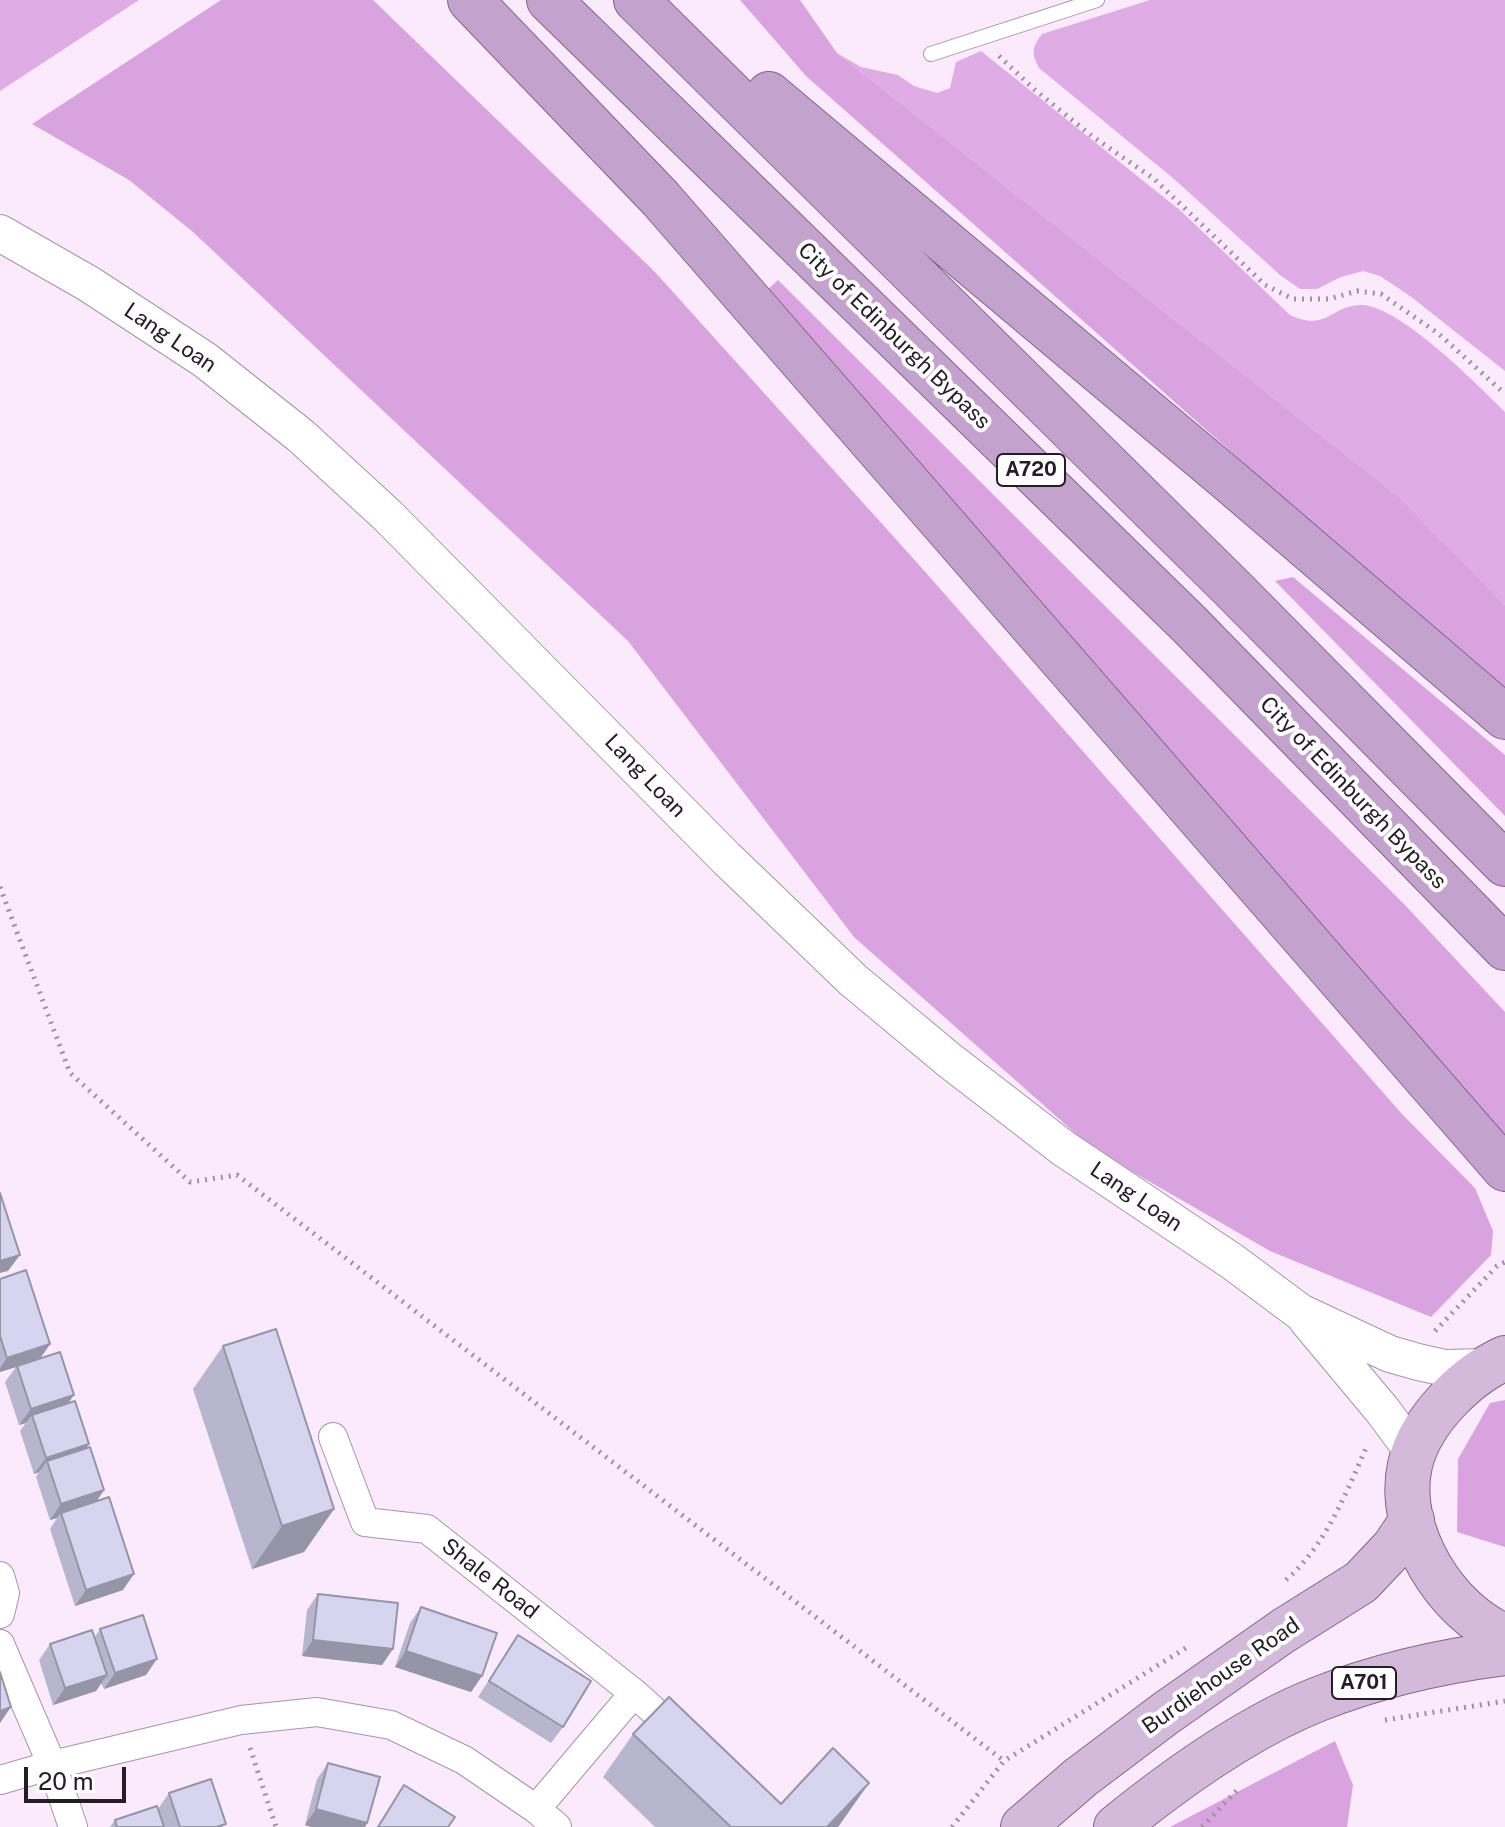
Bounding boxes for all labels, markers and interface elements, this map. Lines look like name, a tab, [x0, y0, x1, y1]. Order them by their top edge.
street label: City of Edinburgh Bypass	[792, 237, 996, 435]
street label: Lang Loan	[119, 298, 221, 378]
road number: A720	[997, 454, 1065, 486]
street label: City of Edinburgh Bypass	[1254, 691, 1452, 895]
street label: Lang Loan	[599, 729, 691, 823]
street label: Lang Loan	[1085, 1157, 1187, 1237]
street label: Shale Road	[436, 1533, 544, 1625]
street label: Burdiehouse Road	[1137, 1612, 1305, 1740]
road number: A701	[1332, 1667, 1396, 1699]
scale bar	[28, 1751, 130, 1801]
text: 20 m	[38, 1767, 94, 1795]

